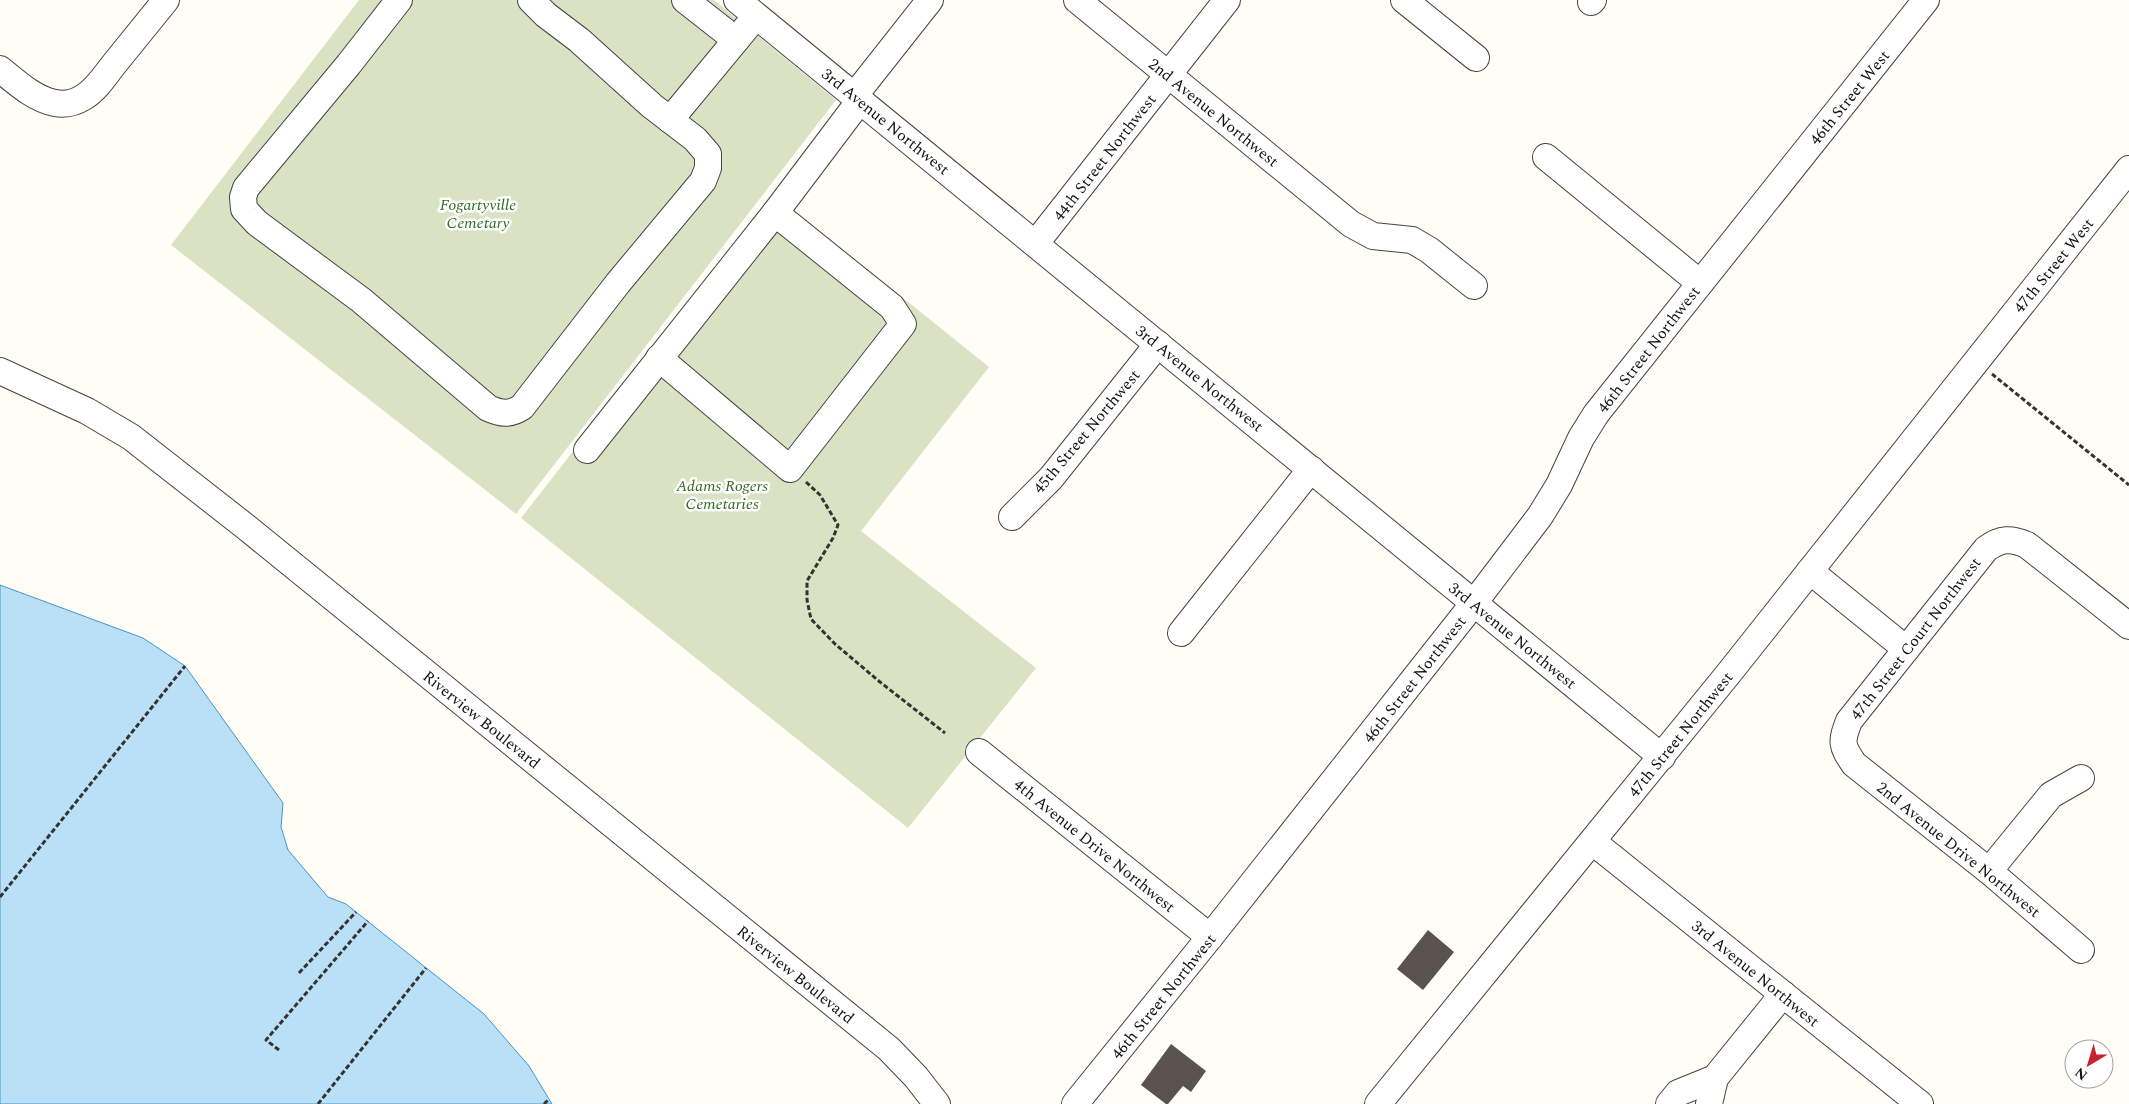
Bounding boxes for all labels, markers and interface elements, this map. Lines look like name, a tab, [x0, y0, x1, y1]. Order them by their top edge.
street label: 46th Street West	[1804, 45, 1896, 150]
street label: 2nd Avenue Northwest	[1143, 53, 1284, 173]
street label: 3rd Avenue Northwest	[816, 62, 955, 181]
street label: 44th Street Northwest	[1047, 89, 1162, 226]
park label: Fogartyville Cemetary	[440, 193, 516, 235]
street label: 47th Street West	[2008, 213, 2100, 318]
street label: 46th Street Northwest	[1591, 281, 1706, 418]
street label: 3rd Avenue Northwest	[1130, 319, 1269, 438]
street label: 45th Street Northwest	[1028, 364, 1146, 499]
park label: Adams Rogers Cemetaries	[675, 474, 768, 516]
street label: 47th Street Court Northwest	[1844, 552, 1987, 725]
street label: 3rd Avenue Northwest	[1443, 576, 1582, 695]
street label: 46th Street Northwest	[1357, 611, 1472, 748]
street label: Riverview Boulevard	[417, 665, 545, 775]
street label: 47th Street Northwest	[1622, 666, 1739, 803]
street label: 4th Avenue Drive Northwest	[1008, 773, 1181, 919]
street label: 2nd Avenue Drive Northwest	[1871, 776, 2046, 924]
street label: 3rd Avenue Northwest	[1686, 914, 1825, 1033]
street label: Riverview Boulevard	[731, 920, 859, 1030]
street label: 46th Street Northwest	[1105, 928, 1222, 1065]
north arrow	[2064, 1039, 2114, 1089]
text: N	[2070, 1062, 2092, 1086]

